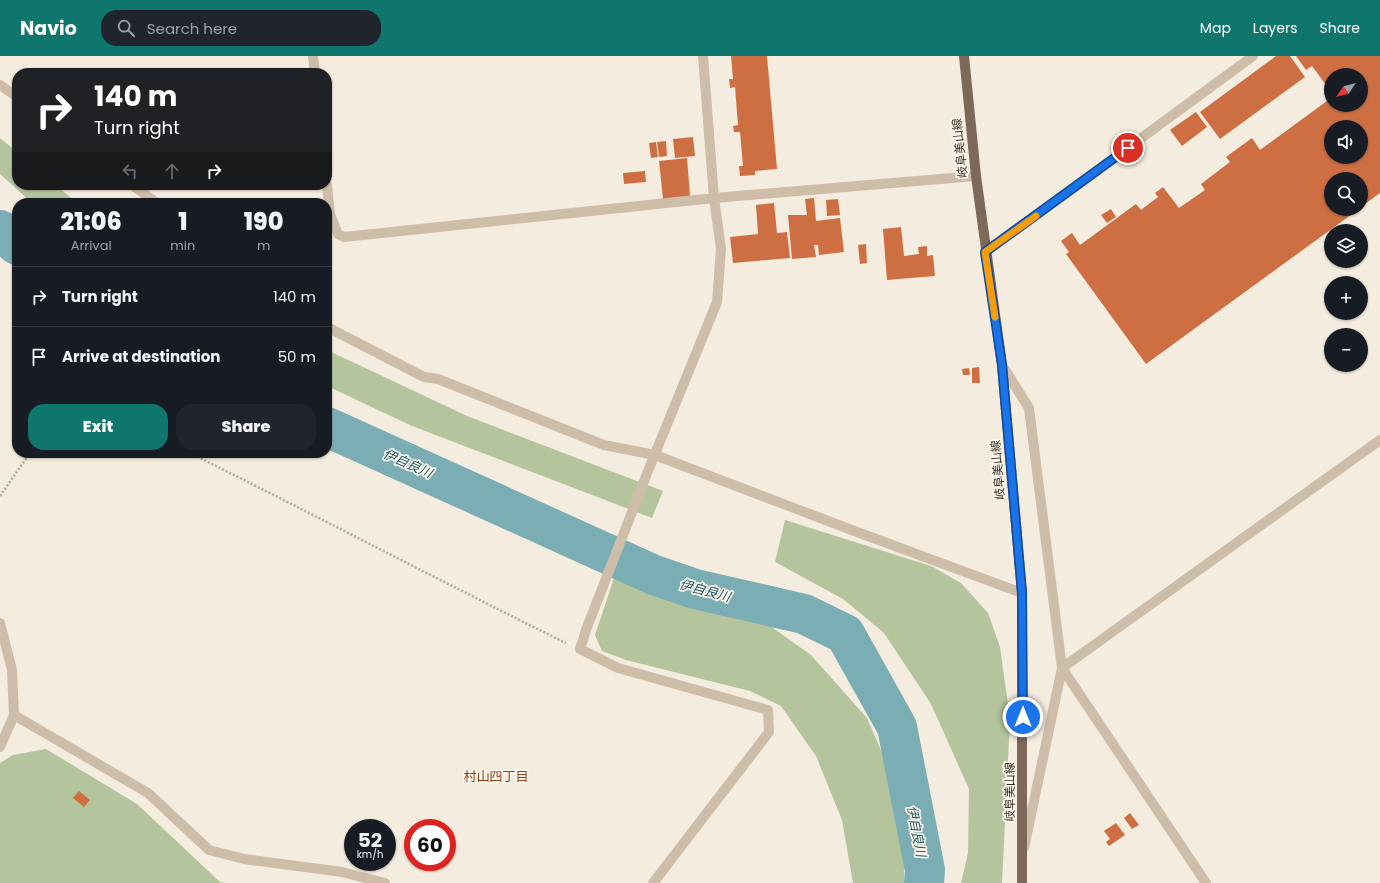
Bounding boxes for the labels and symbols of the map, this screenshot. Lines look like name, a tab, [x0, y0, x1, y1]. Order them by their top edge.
north arrow	[1324, 68, 1368, 112]
street label: 岐阜美山線	[948, 117, 971, 179]
pin	[1111, 131, 1145, 165]
street label: 岐阜美山線	[986, 439, 1009, 501]
water label: 伊自良川	[380, 444, 437, 484]
water label: 伊自良川	[677, 575, 734, 607]
position arrow	[1002, 696, 1044, 738]
street label: 岐阜美山線	[1001, 762, 1018, 822]
district label: 村山四丁目	[463, 767, 529, 786]
water label: 伊自良川	[902, 804, 931, 860]
speed limit sign: 60	[404, 819, 456, 871]

